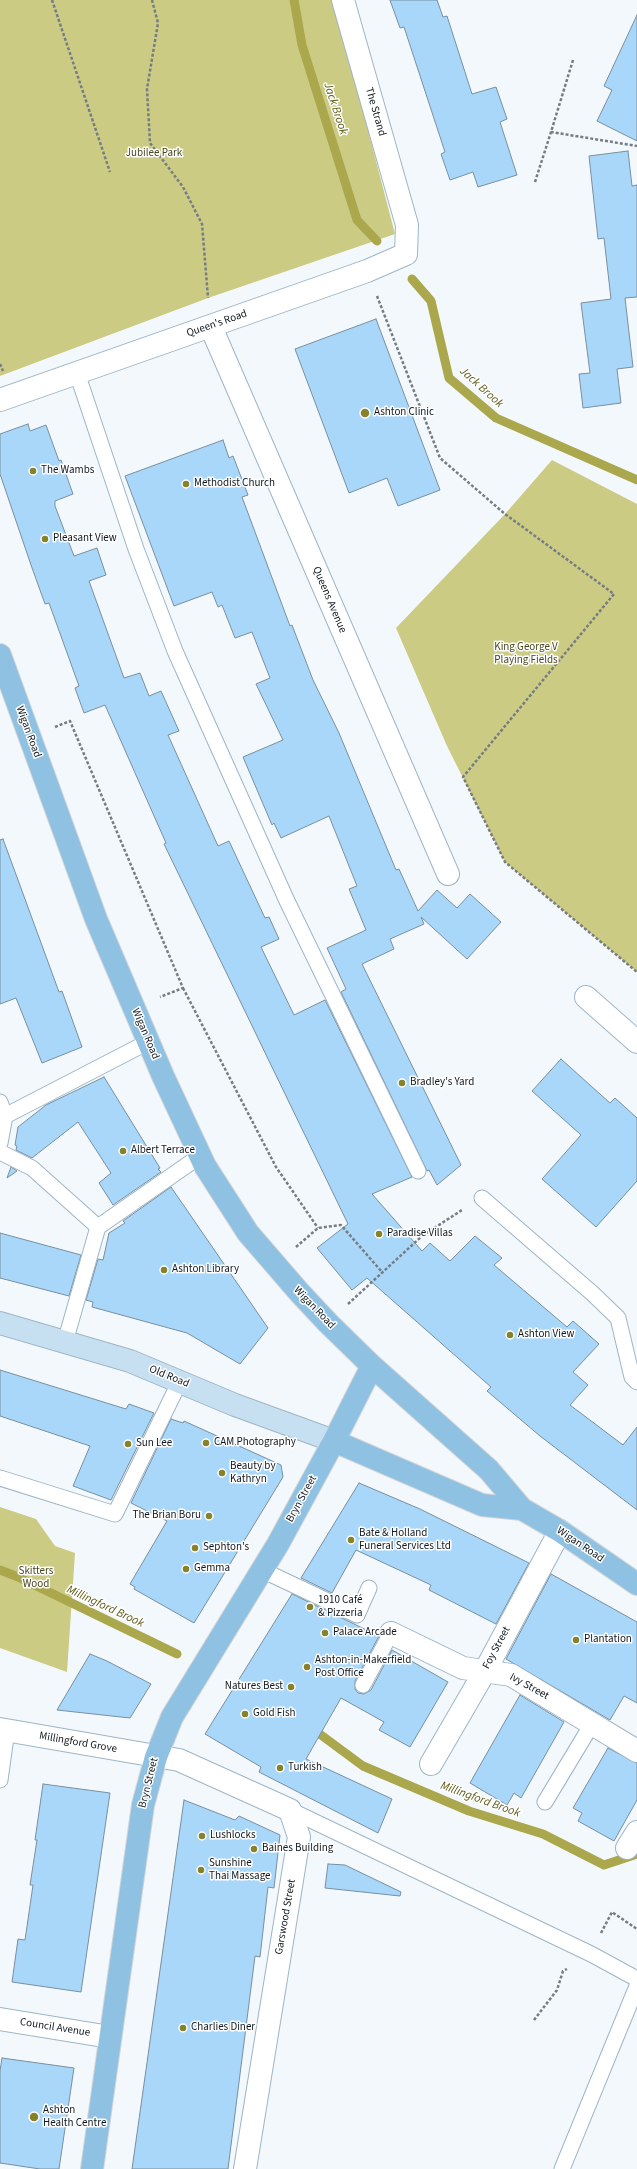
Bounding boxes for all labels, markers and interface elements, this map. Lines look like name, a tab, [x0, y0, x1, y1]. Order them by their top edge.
water label: Jack Brook	[320, 81, 350, 137]
street label: The Strand	[362, 86, 388, 138]
park label: Jubilee Park	[126, 147, 182, 161]
street label: Queen's Road	[185, 307, 249, 341]
water label: Jack Brook	[456, 365, 506, 411]
place label: Ashton Clinic	[374, 406, 434, 420]
marker: Ashton Clinic	[359, 407, 371, 419]
place label: The Wambs	[41, 464, 94, 478]
marker: The Wambs	[28, 466, 38, 476]
place label: Methodist Church	[194, 477, 275, 491]
marker: Methodist Church	[181, 479, 191, 489]
place label: Pleasant View	[53, 532, 117, 546]
marker: Pleasant View	[40, 534, 50, 544]
street label: Queens Avenue	[309, 565, 349, 635]
park label: King George V Playing Fields	[494, 641, 558, 667]
street label: Wigan Road	[13, 704, 43, 760]
street label: Wigan Road	[128, 1007, 162, 1061]
place label: Bradley's Yard	[410, 1076, 474, 1090]
marker: Bradley's Yard	[397, 1078, 407, 1088]
place label: Albert Terrace	[131, 1144, 195, 1158]
marker: Albert Terrace	[118, 1146, 128, 1156]
place label: Paradise Villas	[387, 1227, 453, 1241]
marker: Paradise Villas	[374, 1229, 384, 1239]
place label: Ashton Library	[172, 1263, 239, 1277]
marker: Ashton Library	[159, 1265, 169, 1275]
street label: Wigan Road	[290, 1284, 338, 1332]
place label: Ashton View	[518, 1328, 574, 1342]
marker: Ashton View	[505, 1330, 515, 1340]
street label: Old Road	[147, 1363, 191, 1391]
place label: CAM Photography	[214, 1436, 296, 1450]
place label: Sun Lee	[136, 1437, 172, 1451]
marker: CAM Photography	[201, 1438, 211, 1448]
marker: Sun Lee	[123, 1439, 133, 1449]
place label: Beauty by Kathryn	[230, 1460, 276, 1486]
marker: Beauty by Kathryn	[217, 1468, 227, 1478]
street label: Bryn Street	[284, 1473, 320, 1525]
place label: The Brian Boru	[132, 1509, 201, 1523]
marker: The Brian Boru	[204, 1511, 214, 1521]
street label: Wigan Road	[554, 1524, 606, 1566]
place label: Bate & Holland Funeral Services Ltd	[359, 1527, 451, 1553]
marker: Bate & Holland Funeral Services Ltd	[346, 1535, 356, 1545]
place label: Sephton's	[203, 1541, 249, 1555]
marker: Sephton's	[190, 1543, 200, 1553]
place label: Gemma	[194, 1562, 230, 1576]
marker: Gemma	[181, 1564, 191, 1574]
park label: Skitters Wood	[19, 1565, 53, 1591]
water label: Millingford Brook	[64, 1583, 146, 1631]
place label: 1910 Café & Pizzeria	[318, 1594, 363, 1620]
marker: 1910 Café & Pizzeria	[305, 1602, 315, 1612]
street label: Foy Street	[480, 1625, 514, 1671]
place label: Palace Arcade	[333, 1626, 397, 1640]
marker: Palace Arcade	[320, 1628, 330, 1638]
place label: Plantation	[584, 1633, 632, 1647]
marker: Plantation	[571, 1635, 581, 1645]
place label: Ashton-in-Makerfield Post Office	[315, 1654, 411, 1680]
marker: Ashton-in-Makerfield Post Office	[302, 1662, 312, 1672]
street label: Ivy Street	[507, 1671, 551, 1703]
place label: Natures Best	[225, 1680, 283, 1694]
marker: Natures Best	[286, 1682, 296, 1692]
place label: Gold Fish	[253, 1707, 296, 1721]
marker: Gold Fish	[240, 1709, 250, 1719]
street label: Millingford Grove	[38, 1730, 118, 1756]
street label: Bryn Street	[136, 1756, 162, 1810]
place label: Turkish	[288, 1761, 322, 1775]
marker: Turkish	[275, 1763, 285, 1773]
water label: Millingford Brook	[438, 1779, 522, 1821]
place label: Lushlocks	[210, 1829, 256, 1843]
marker: Lushlocks	[197, 1831, 207, 1841]
place label: Baines Building	[262, 1842, 333, 1856]
marker: Baines Building	[249, 1844, 259, 1854]
place label: Sunshine Thai Massage	[209, 1857, 270, 1883]
marker: Sunshine Thai Massage	[196, 1865, 206, 1875]
street label: Garswood Street	[273, 1878, 299, 1956]
street label: Council Avenue	[19, 2016, 91, 2040]
place label: Charlies Diner	[191, 2021, 255, 2035]
marker: Charlies Diner	[178, 2023, 188, 2033]
place label: Ashton Health Centre	[43, 2104, 106, 2130]
marker: Ashton Health Centre	[28, 2111, 40, 2123]

